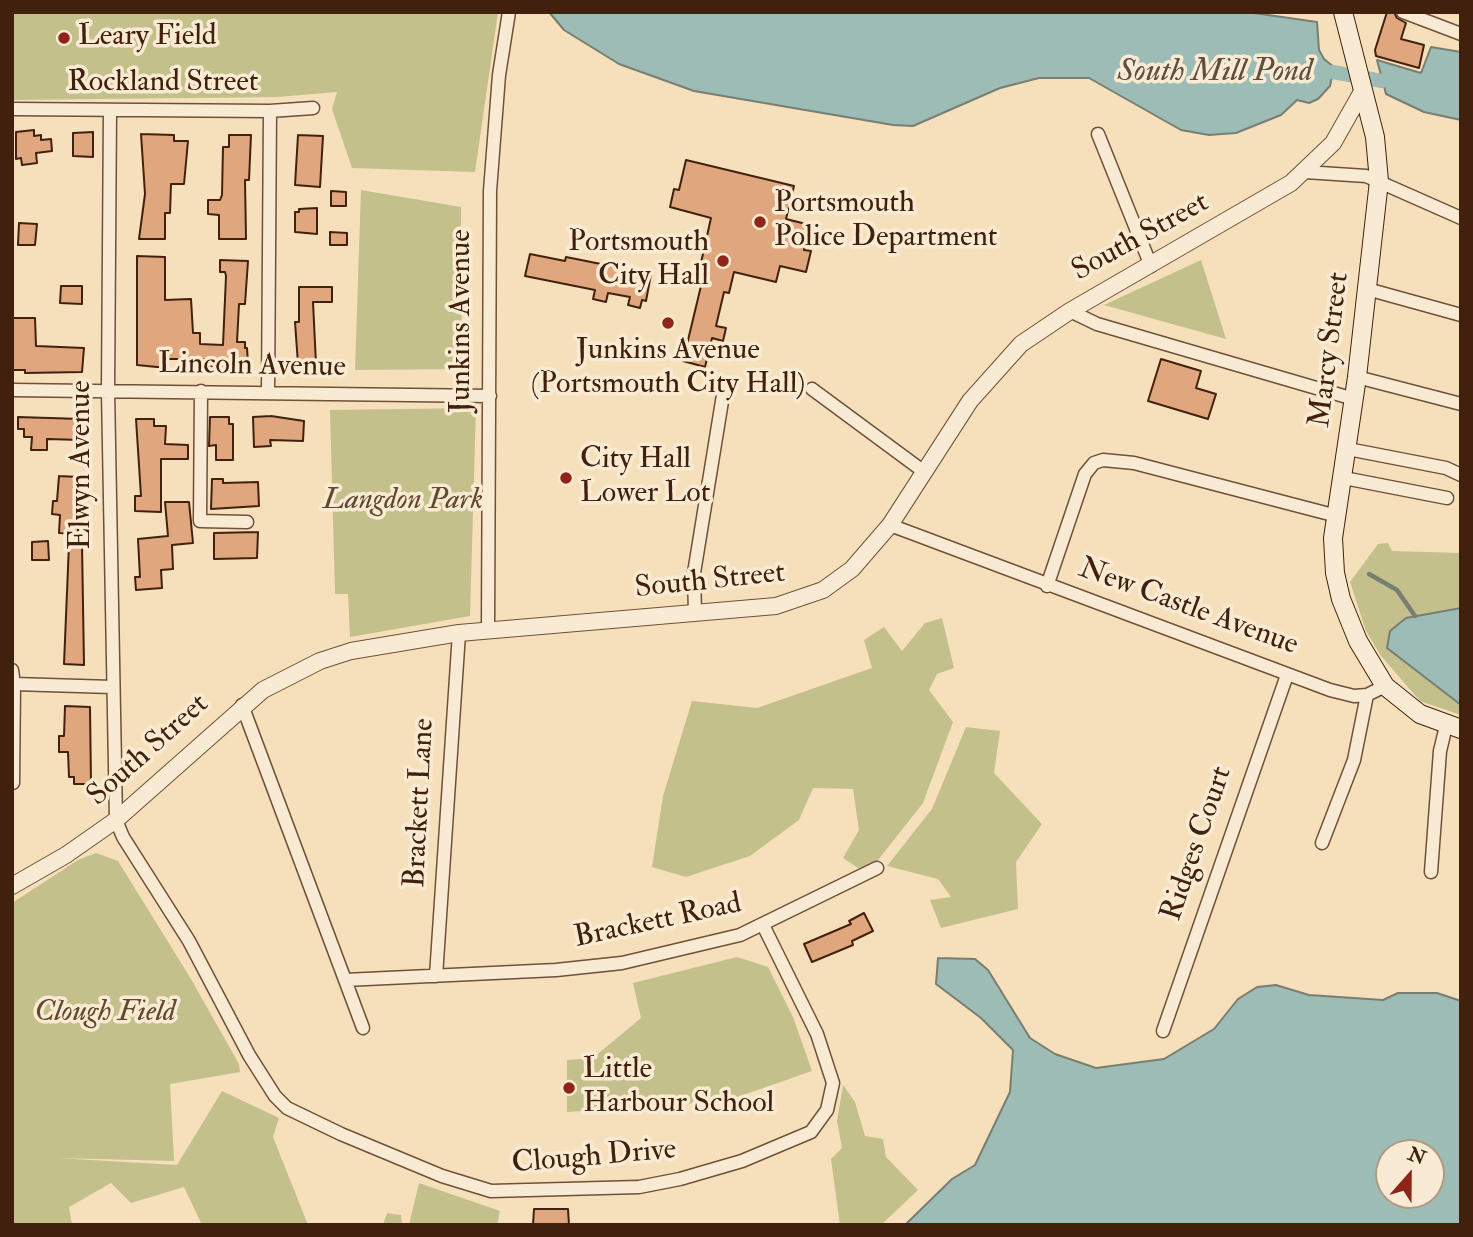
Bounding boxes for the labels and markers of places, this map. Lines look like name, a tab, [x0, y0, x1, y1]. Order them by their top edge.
place label: Leary Field	[78, 20, 217, 56]
marker: Leary Field	[56, 30, 72, 46]
place label: Portsmouth Police Department	[774, 187, 998, 258]
marker: Portsmouth Police Department	[752, 214, 768, 230]
place label: Portsmouth City Hall	[568, 226, 709, 296]
marker: Portsmouth City Hall	[715, 253, 731, 269]
marker: Junkins Avenue (Portsmouth City Hall)	[660, 315, 676, 331]
place label: Junkins Avenue (Portsmouth City Hall)	[531, 334, 805, 404]
place label: City Hall Lower Lot	[580, 443, 711, 514]
marker: City Hall Lower Lot	[558, 470, 574, 486]
place label: Little Harbour School	[583, 1053, 774, 1124]
marker: Little Harbour School	[561, 1080, 577, 1096]

